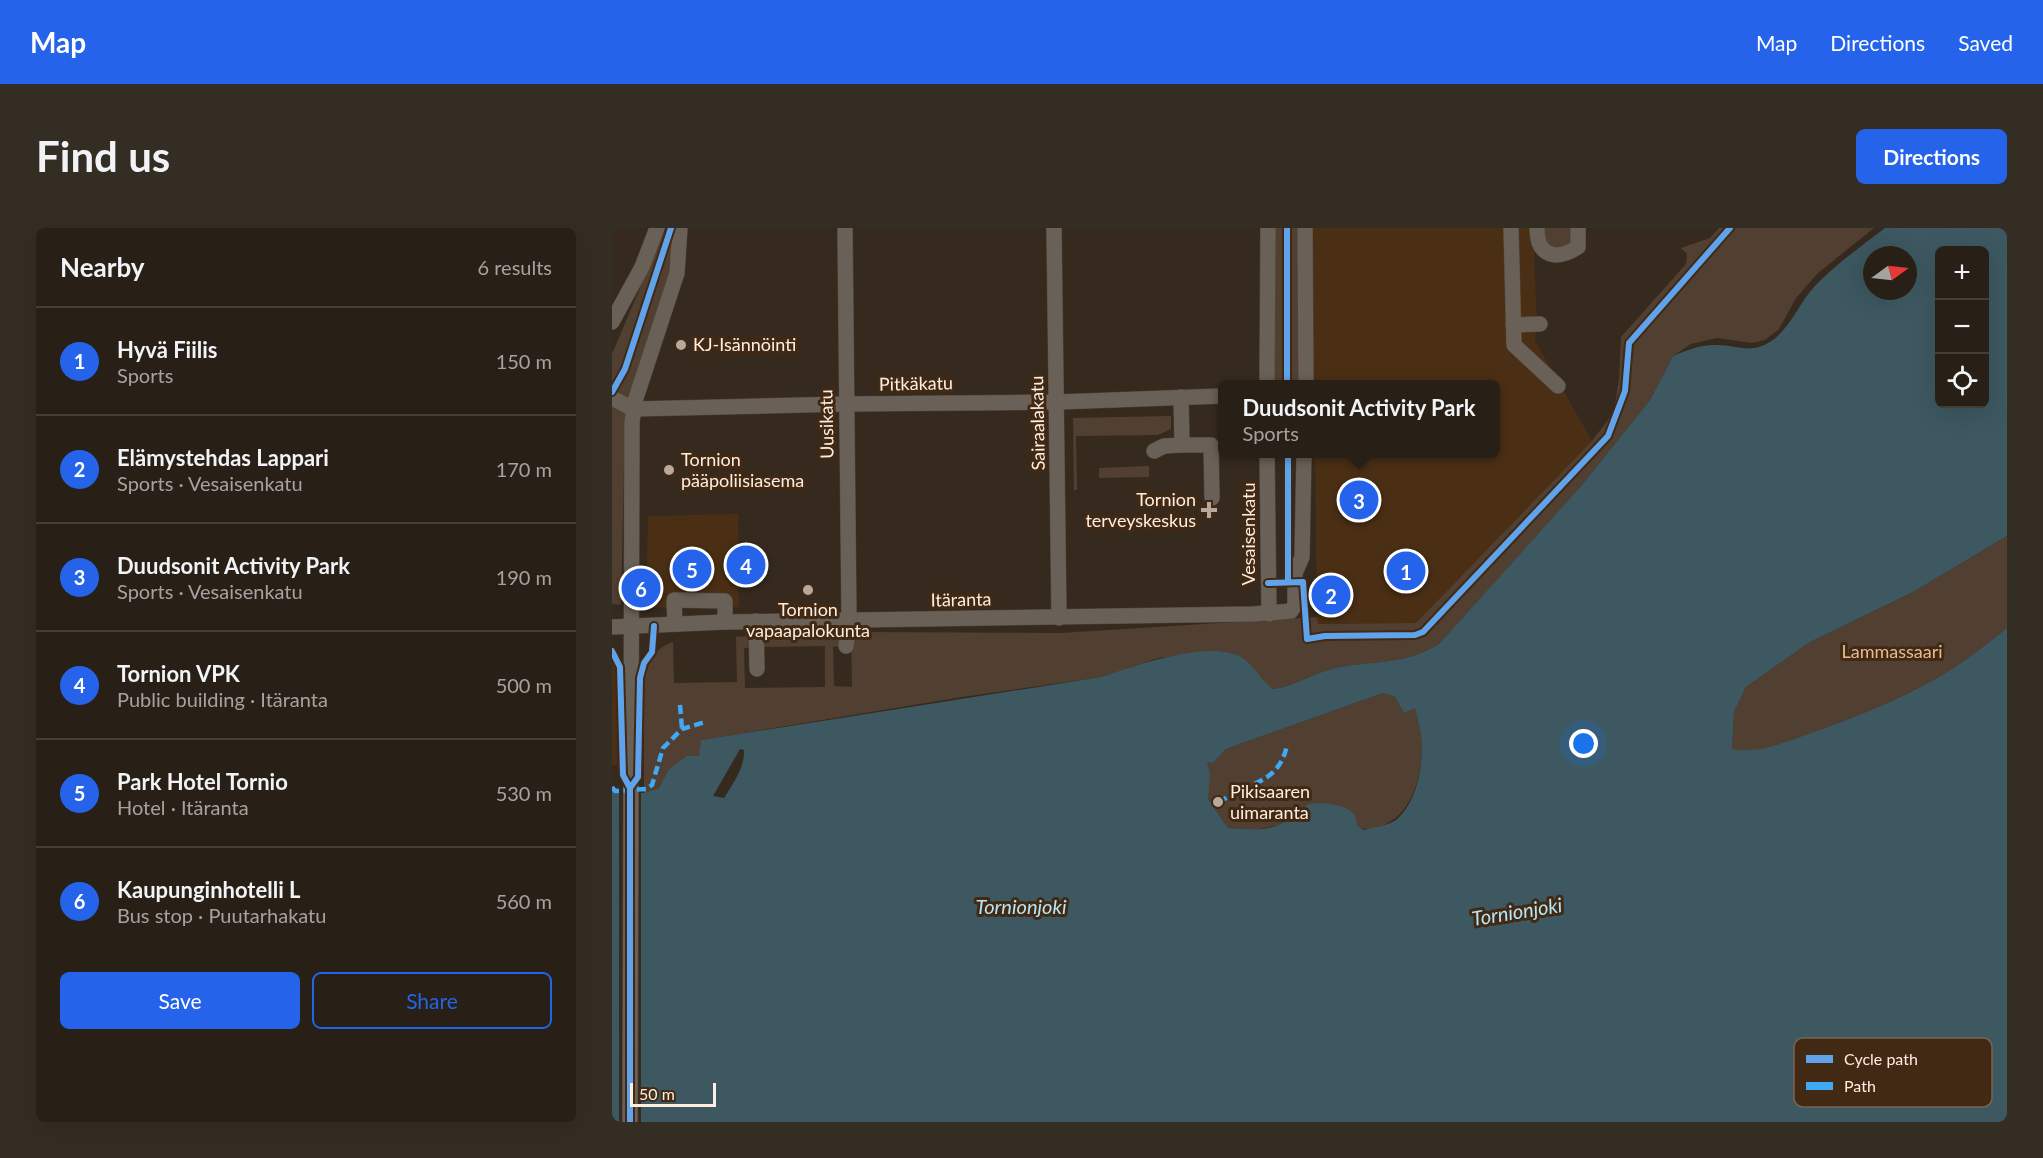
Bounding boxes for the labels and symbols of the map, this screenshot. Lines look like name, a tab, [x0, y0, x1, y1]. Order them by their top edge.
north arrow	[1863, 246, 1917, 300]
place label: KJ-Isännöinti	[693, 333, 796, 355]
marker: KJ-Isännöinti	[674, 338, 688, 352]
street label: Pitkäkatu	[879, 371, 953, 395]
street label: Sairaalakatu	[1025, 375, 1049, 471]
street label: Uusikatu	[814, 389, 838, 459]
place label: Tornion pääpoliisiasema	[681, 448, 804, 491]
marker: Tornion pääpoliisiasema	[662, 463, 676, 477]
pin: 3	[1340, 478, 1378, 522]
street label: Vesaisenkatu	[1237, 482, 1259, 586]
place label: Tornion terveyskeskus	[1085, 488, 1196, 531]
marker: Tornion terveyskeskus	[1200, 501, 1218, 519]
pin: 4	[726, 542, 766, 588]
pin: 5	[672, 546, 712, 592]
pin: 1	[1386, 548, 1426, 594]
pin: 6	[621, 566, 660, 610]
pin: 2	[1312, 572, 1350, 617]
marker: Tornion vapaapalokunta	[801, 583, 815, 597]
street label: Itäranta	[930, 587, 992, 611]
place label: Tornion vapaapalokunta	[746, 598, 870, 641]
park label: Lammassaari	[1841, 640, 1943, 662]
your location	[1569, 729, 1598, 758]
place label: Pikisaaren uimaranta	[1230, 780, 1310, 823]
marker: Pikisaaren uimaranta	[1211, 795, 1225, 809]
water label: Tornionjoki	[1470, 892, 1564, 930]
water label: Tornionjoki	[975, 894, 1067, 918]
legend	[1794, 1038, 1992, 1107]
text: Cycle path	[1844, 1049, 1918, 1068]
text: Path	[1844, 1076, 1876, 1095]
scale bar	[630, 1080, 716, 1108]

